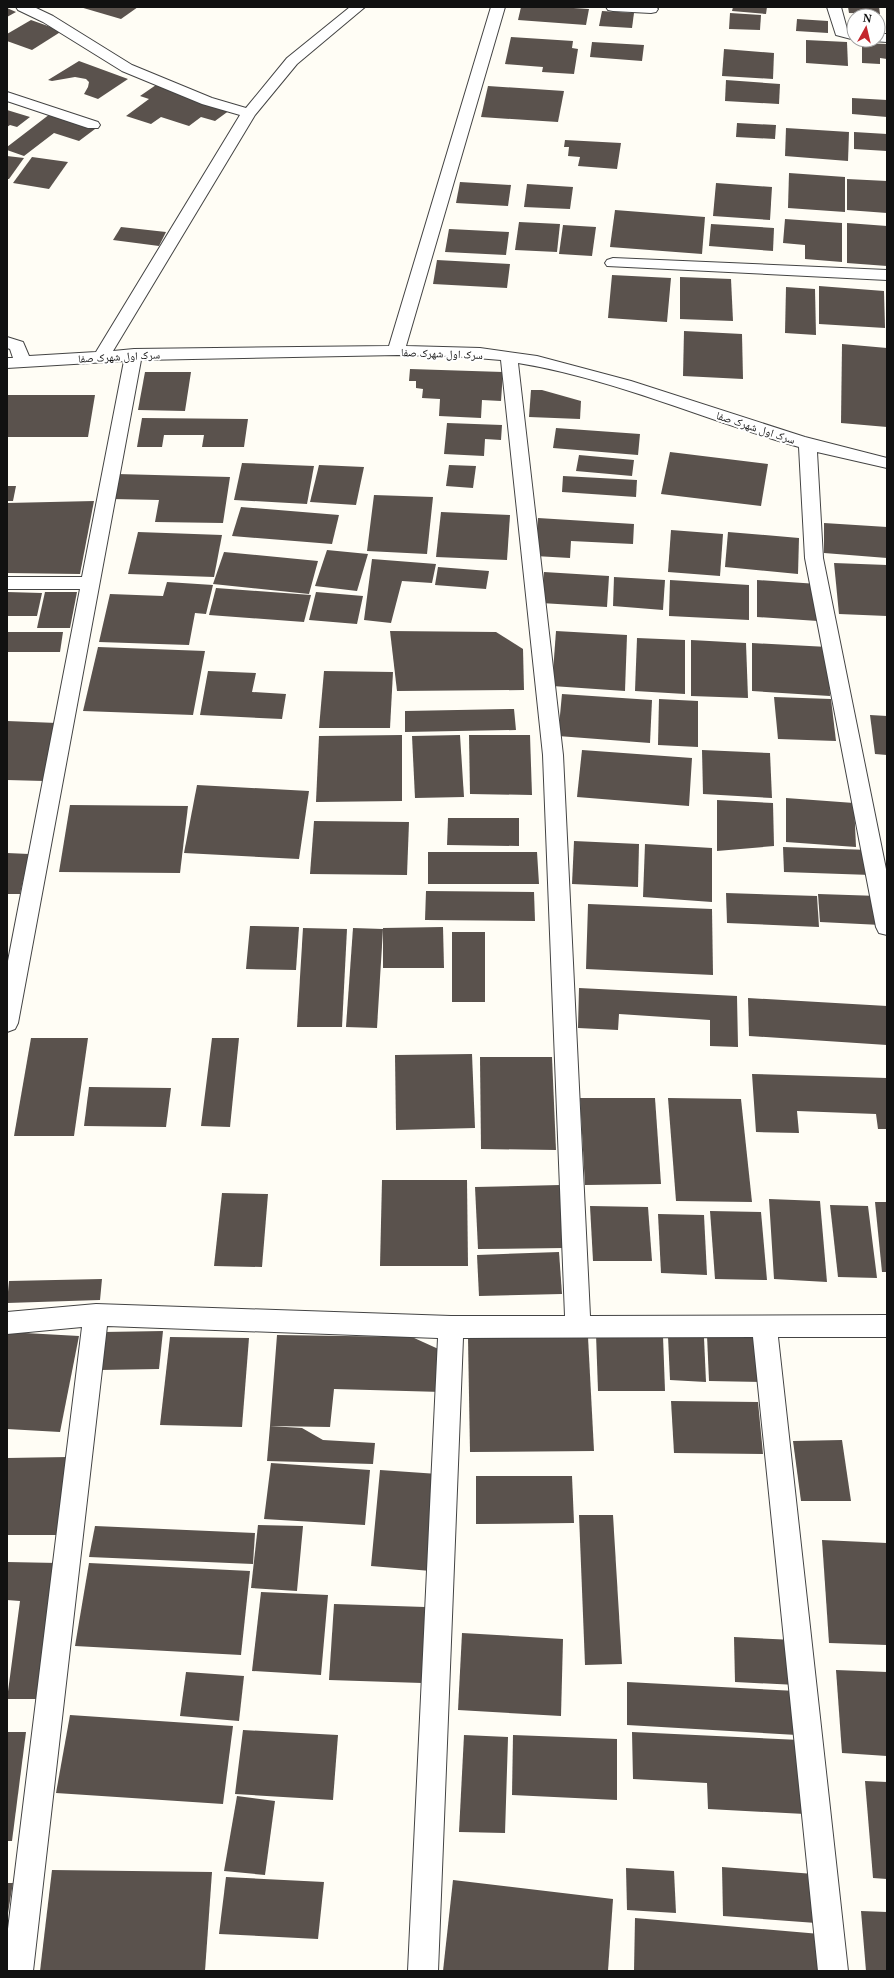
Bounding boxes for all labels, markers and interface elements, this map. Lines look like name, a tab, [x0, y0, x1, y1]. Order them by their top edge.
north arrow	[846, 8, 886, 48]
text: N	[862, 10, 873, 26]
street label: سرک اول شهرک صفا	[401, 344, 483, 362]
street label: سرک اول شهرک صفا	[78, 346, 160, 366]
street label: سرک اول شهرک صفا	[715, 407, 797, 447]

